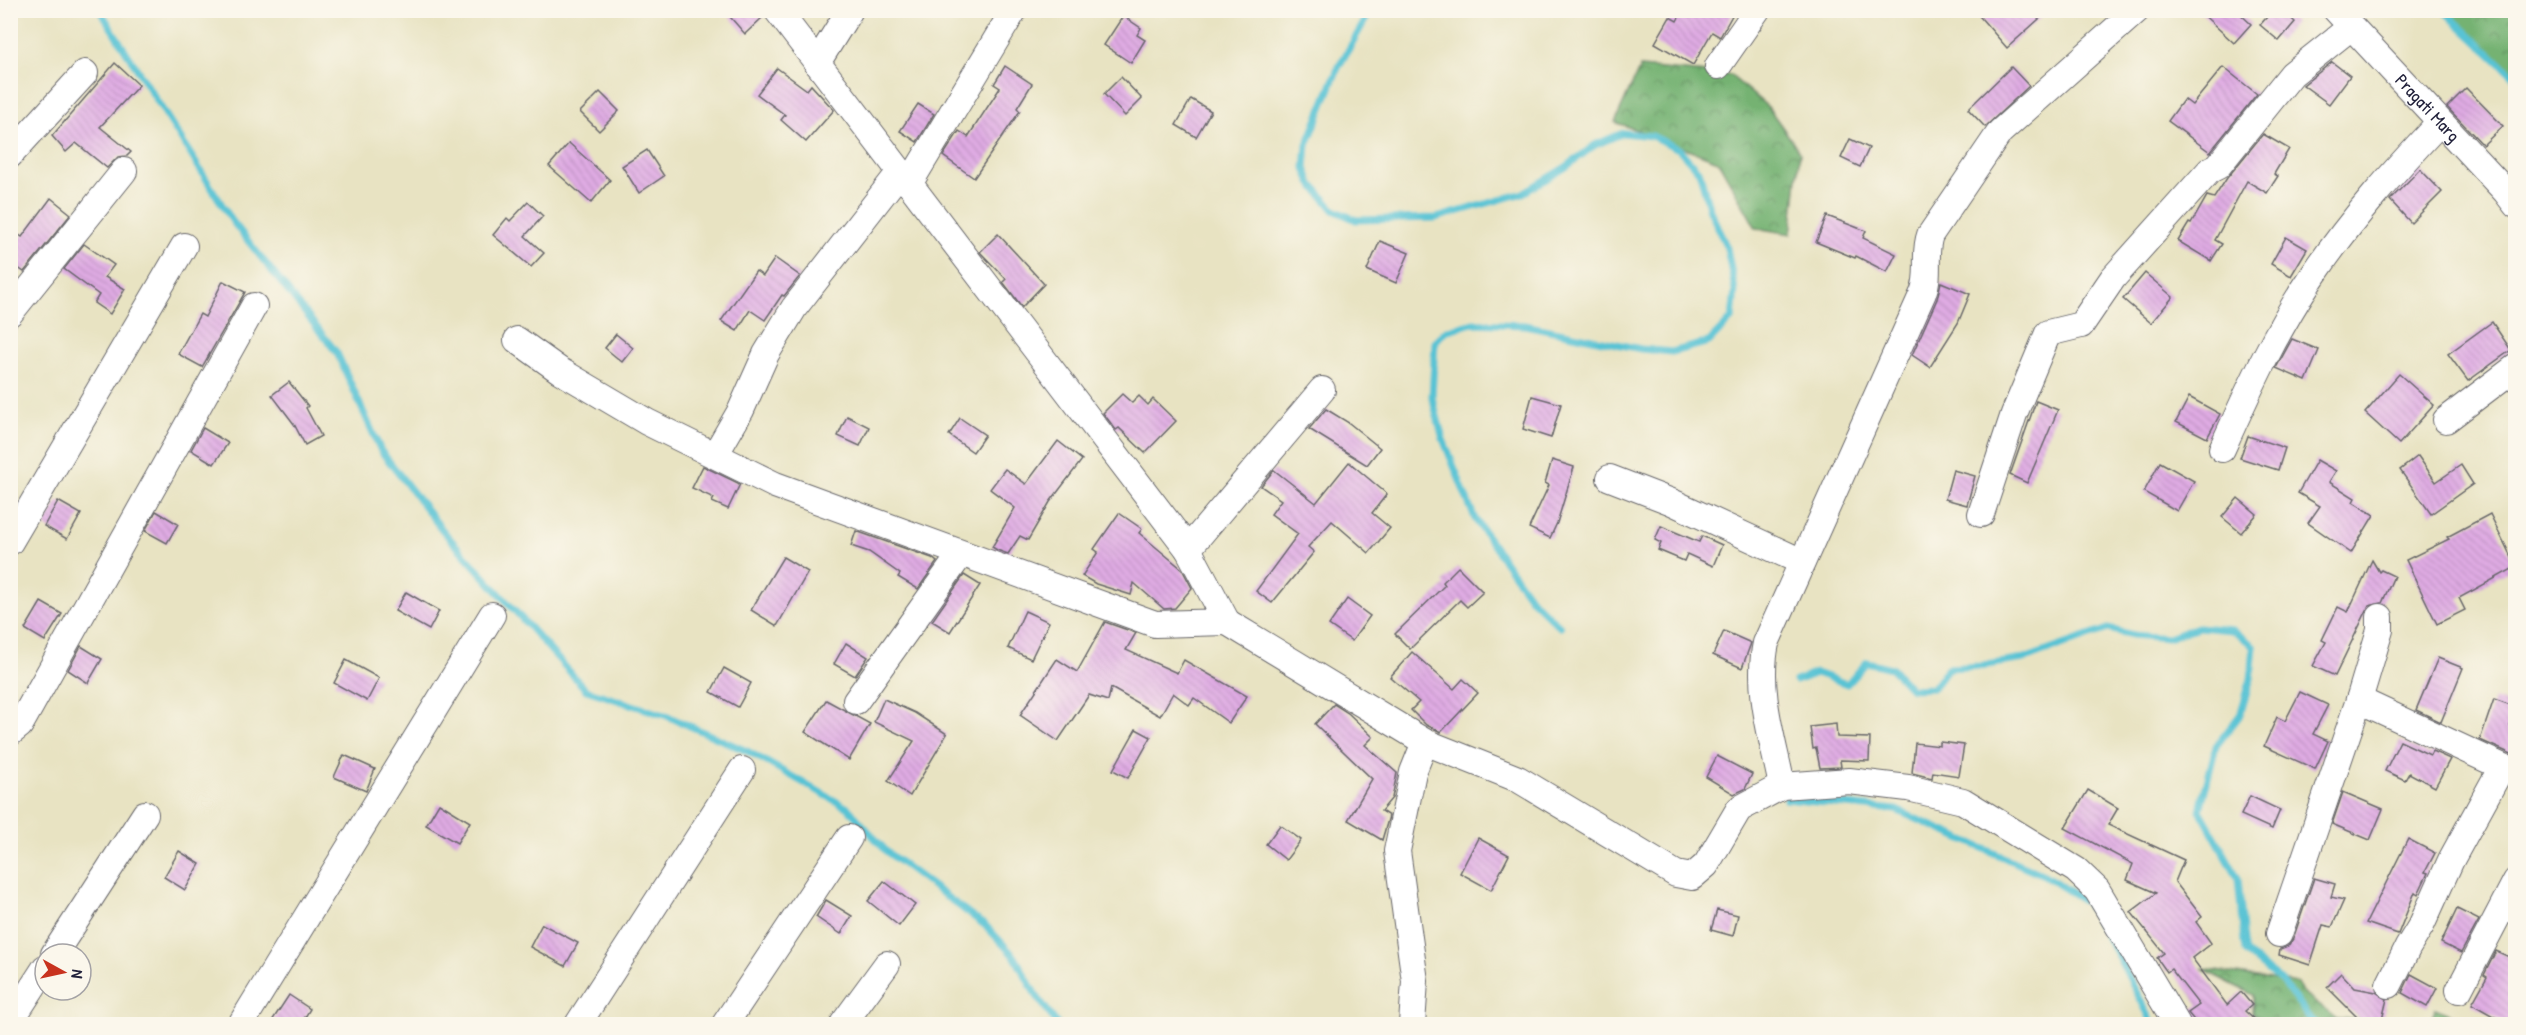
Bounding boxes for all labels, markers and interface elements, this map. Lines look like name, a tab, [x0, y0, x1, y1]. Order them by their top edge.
street label: Pragati Marg	[2390, 68, 2466, 147]
north arrow	[33, 942, 93, 1002]
text: N	[66, 968, 89, 980]

